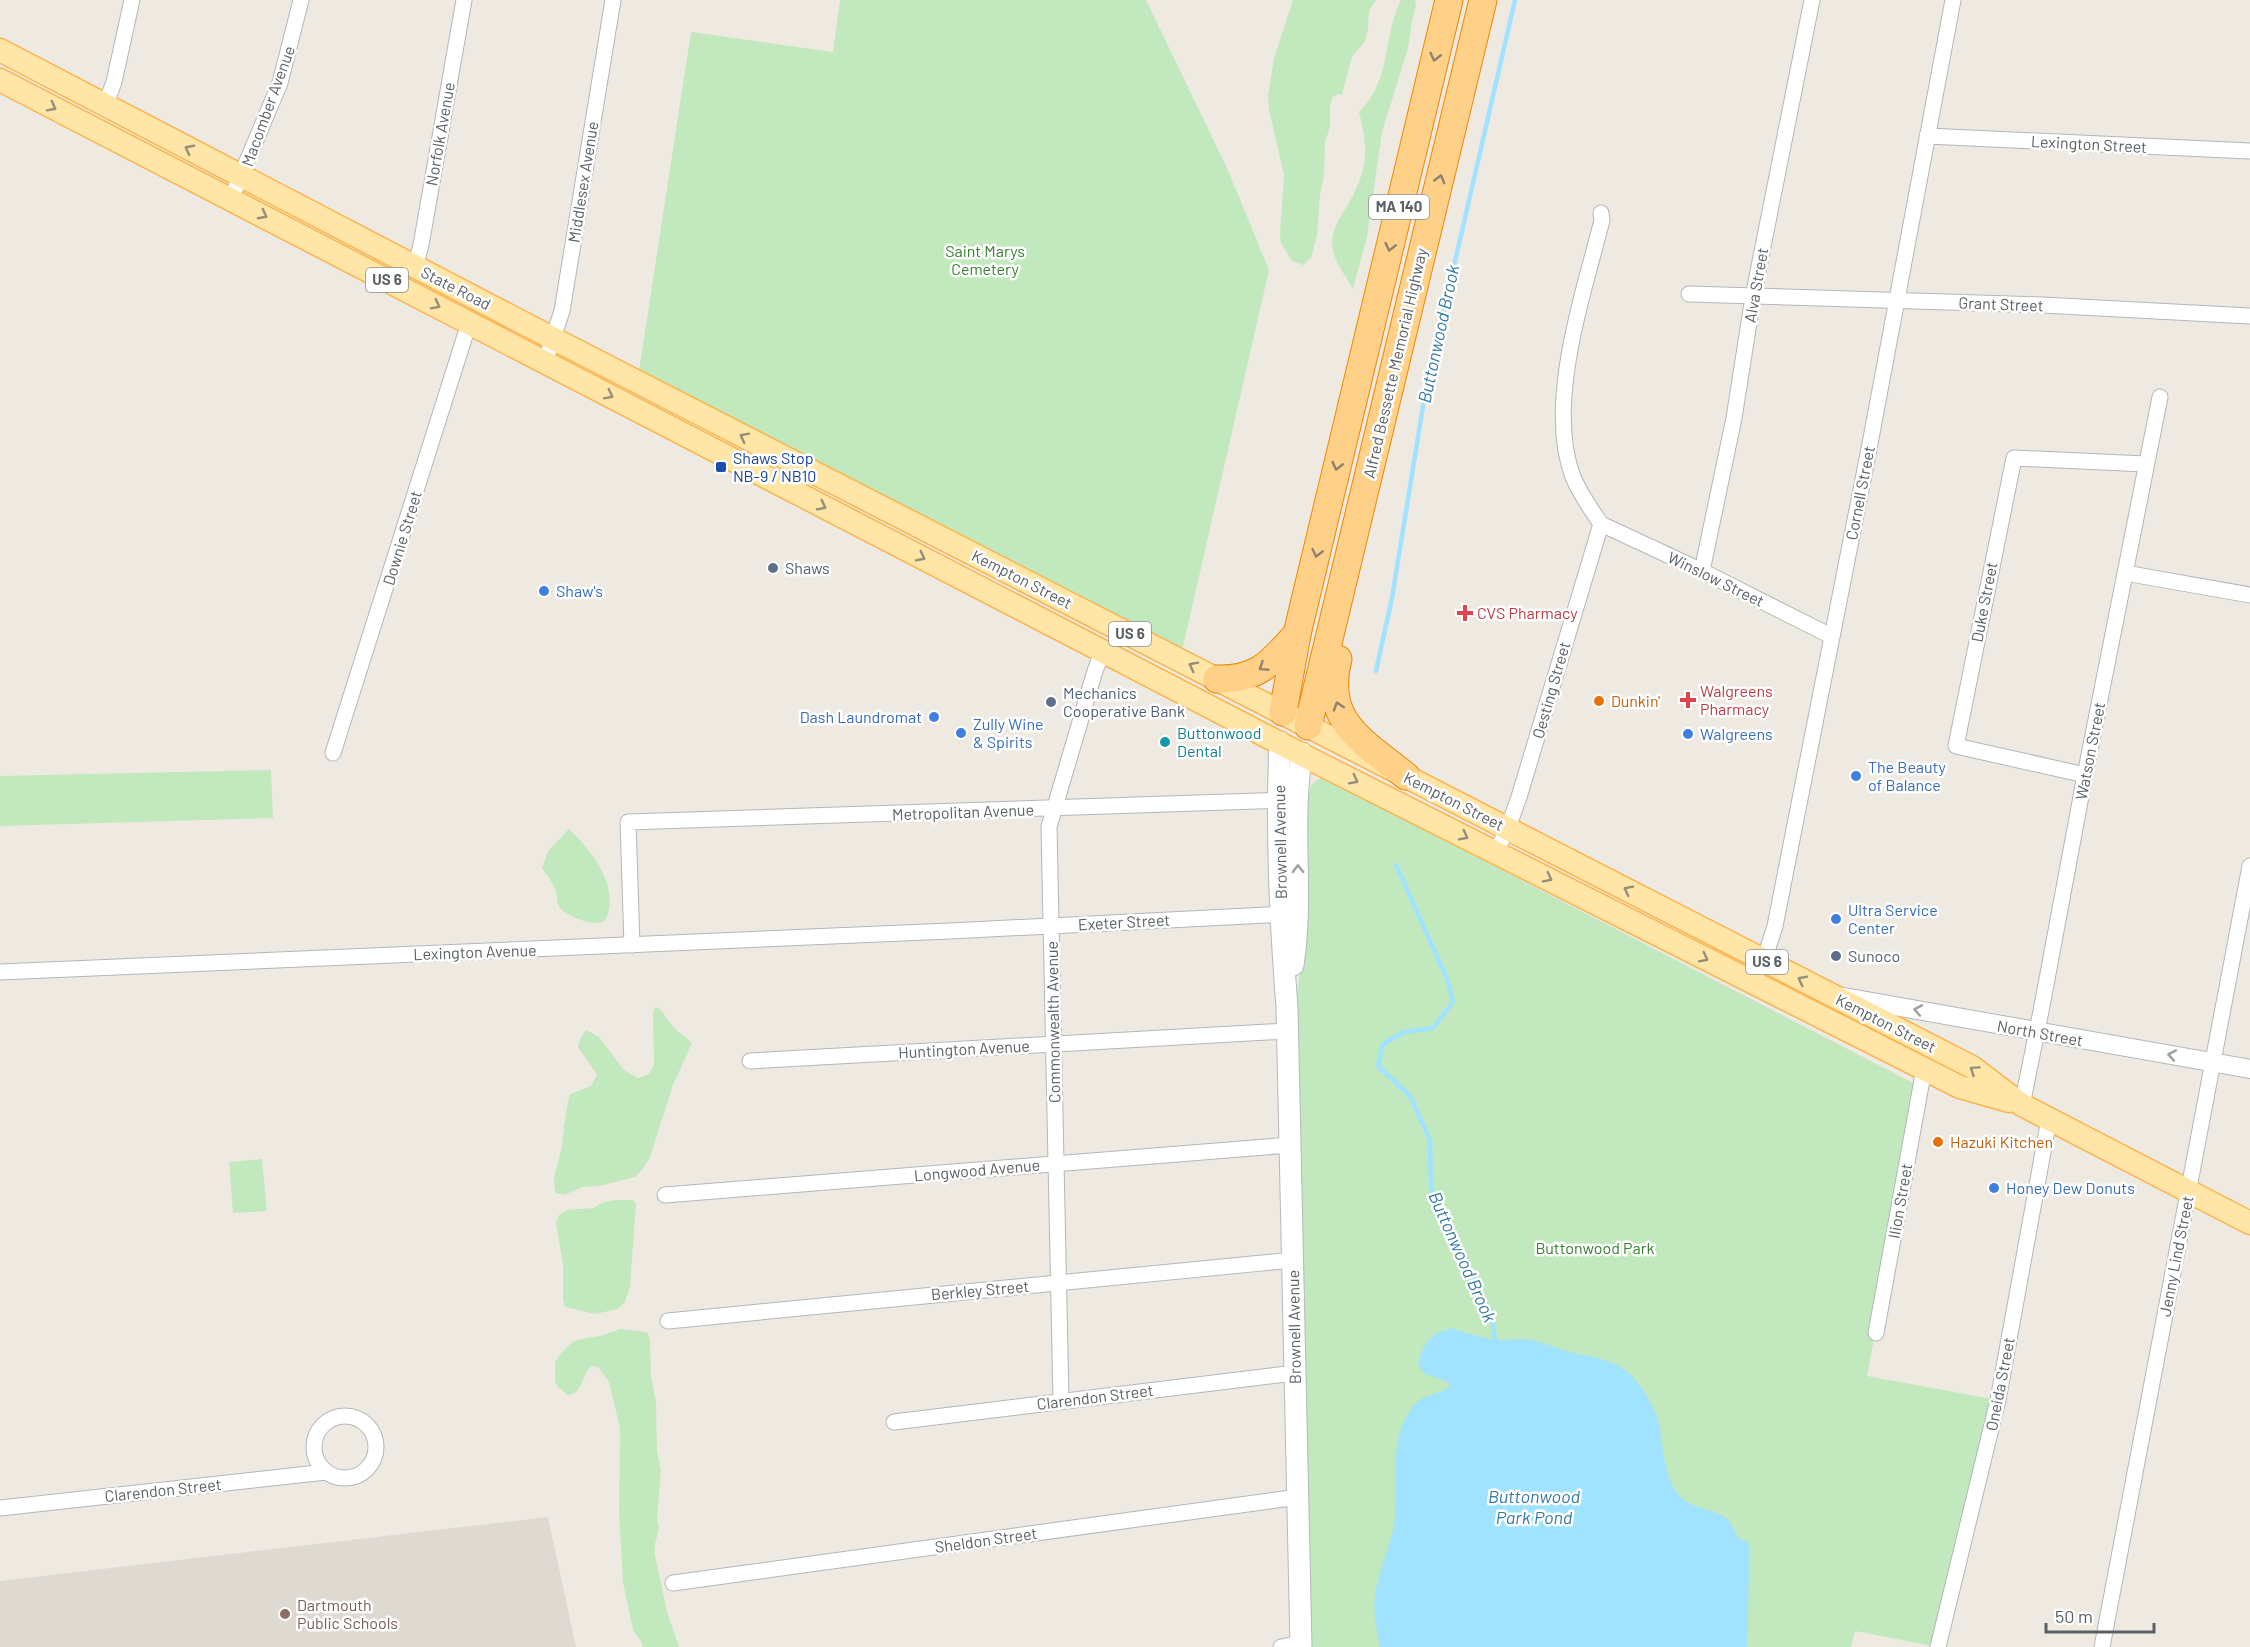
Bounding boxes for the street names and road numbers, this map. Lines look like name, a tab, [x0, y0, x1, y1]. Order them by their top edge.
street label: Macomber Avenue	[237, 43, 298, 169]
street label: Norfolk Avenue	[421, 81, 458, 187]
street label: Middlesex Avenue	[564, 120, 601, 244]
street label: Lexington Street	[2031, 131, 2147, 156]
road number: MA 140	[1369, 195, 1429, 219]
street label: Alfred Bessette Memorial Highway	[1359, 245, 1430, 480]
street label: Alva Street	[1740, 246, 1771, 324]
street label: State Road	[418, 262, 494, 313]
road number: US 6	[366, 268, 408, 292]
street label: Grant Street	[1958, 293, 2044, 314]
street label: Cornell Street	[1841, 444, 1878, 542]
street label: Downie Street	[378, 488, 425, 587]
street label: Kempton Street	[969, 545, 1076, 612]
street label: Winslow Street	[1665, 547, 1768, 610]
street label: Duke Street	[1966, 560, 2001, 644]
road number: US 6	[1109, 622, 1151, 646]
street label: Oesting Street	[1528, 639, 1573, 741]
street label: Watson Street	[2071, 700, 2108, 801]
street label: Kempton Street	[1401, 767, 1508, 834]
street label: Brownell Avenue	[1269, 785, 1290, 899]
street label: Metropolitan Avenue	[892, 800, 1034, 823]
street label: Exeter Street	[1077, 910, 1171, 933]
street label: Lexington Avenue	[413, 940, 537, 963]
street label: Commonwealth Avenue	[1042, 941, 1063, 1103]
road number: US 6	[1746, 950, 1788, 974]
street label: Kempton Street	[1833, 989, 1940, 1056]
street label: North Street	[1996, 1016, 2085, 1049]
street label: Huntington Avenue	[898, 1036, 1030, 1061]
street label: Longwood Avenue	[913, 1155, 1041, 1184]
street label: Ilion Street	[1884, 1162, 1915, 1240]
street label: Jenny Lind Street	[2154, 1194, 2197, 1318]
street label: Brownell Avenue	[1283, 1270, 1304, 1384]
street label: Berkley Street	[930, 1276, 1030, 1303]
street label: Oneida Street	[1981, 1336, 2018, 1432]
street label: Clarendon Street	[1036, 1380, 1154, 1413]
street label: Clarendon Street	[104, 1474, 222, 1505]
street label: Sheldon Street	[934, 1523, 1038, 1556]

